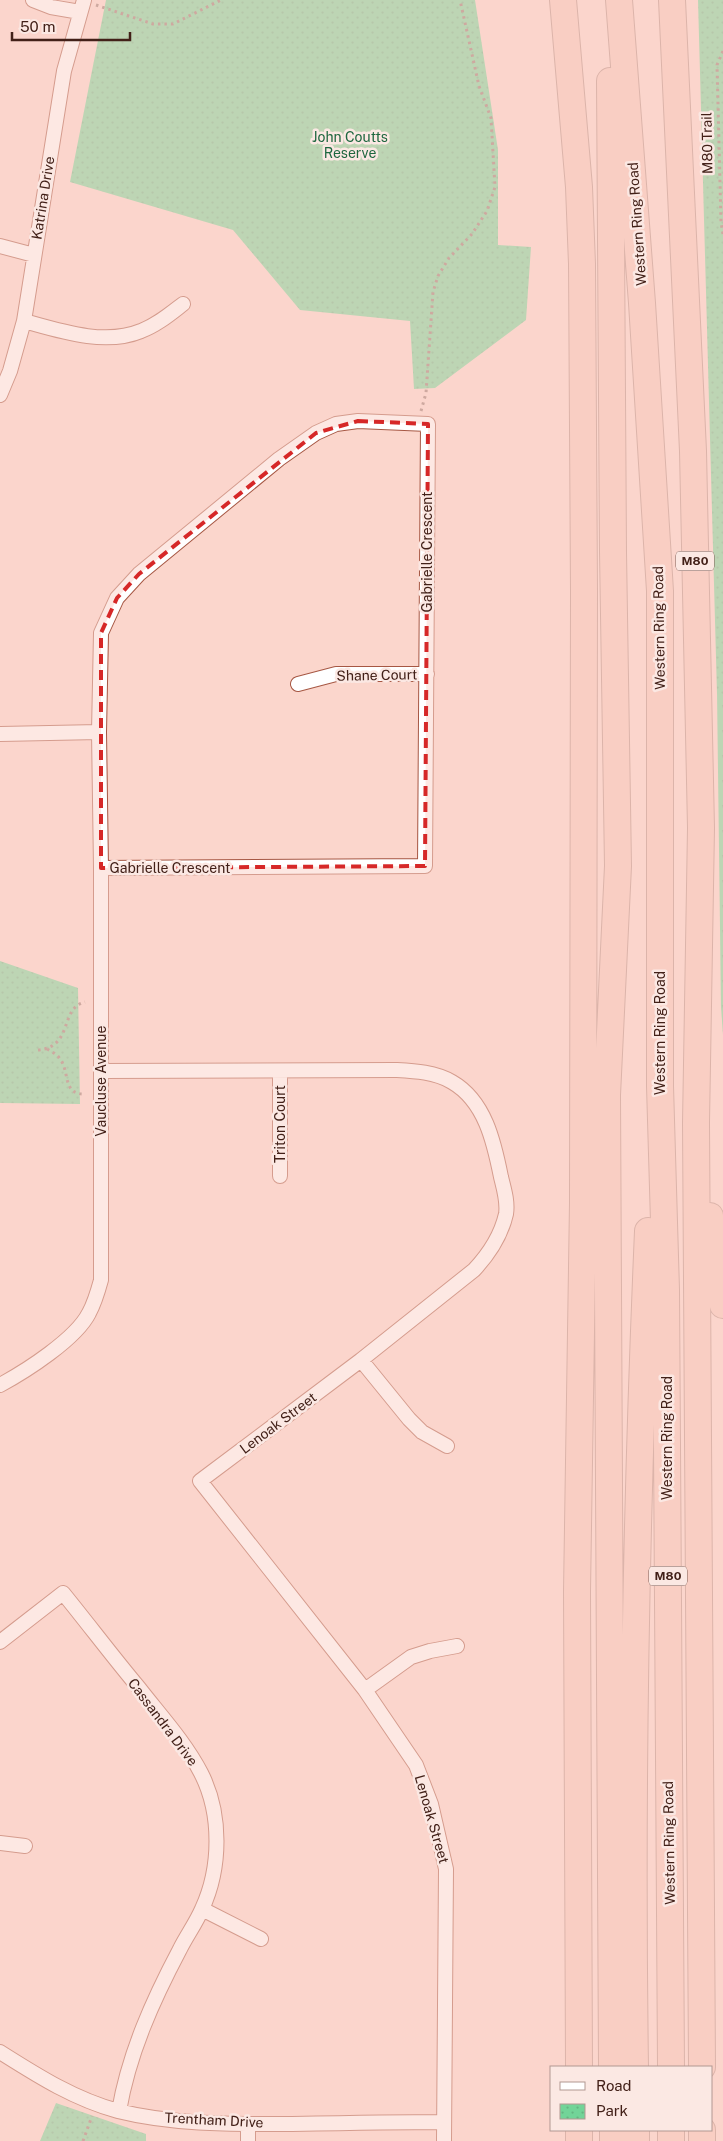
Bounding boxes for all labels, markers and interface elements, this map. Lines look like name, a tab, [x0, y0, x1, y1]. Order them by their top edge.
scale bar	[12, 10, 130, 42]
text: 50 m	[20, 18, 55, 35]
street label: M80 Trail	[698, 112, 716, 174]
park label: John Coutts Reserve	[312, 129, 388, 161]
street label: Katrina Drive	[29, 155, 57, 241]
street label: Western Ring Road	[625, 162, 649, 286]
street label: Gabrielle Crescent	[419, 491, 435, 613]
road number: M80	[676, 552, 714, 570]
street label: Western Ring Road	[650, 566, 668, 690]
street label: Shane Court	[336, 666, 418, 684]
street label: Gabrielle Crescent	[109, 860, 231, 876]
street label: Western Ring Road	[652, 971, 668, 1095]
street label: Vaucluse Avenue	[93, 1026, 109, 1136]
street label: Triton Court	[272, 1085, 288, 1163]
street label: Western Ring Road	[659, 1376, 675, 1500]
street label: Lenoak Street	[237, 1389, 319, 1457]
road number: M80	[649, 1566, 687, 1585]
street label: Cassandra Drive	[125, 1675, 201, 1769]
street label: Lenoak Street	[412, 1773, 452, 1865]
street label: Western Ring Road	[660, 1781, 678, 1905]
legend	[550, 2066, 713, 2131]
text: Road	[596, 2077, 632, 2094]
text: Park	[596, 2102, 628, 2119]
street label: Trentham Drive	[164, 2109, 264, 2131]

